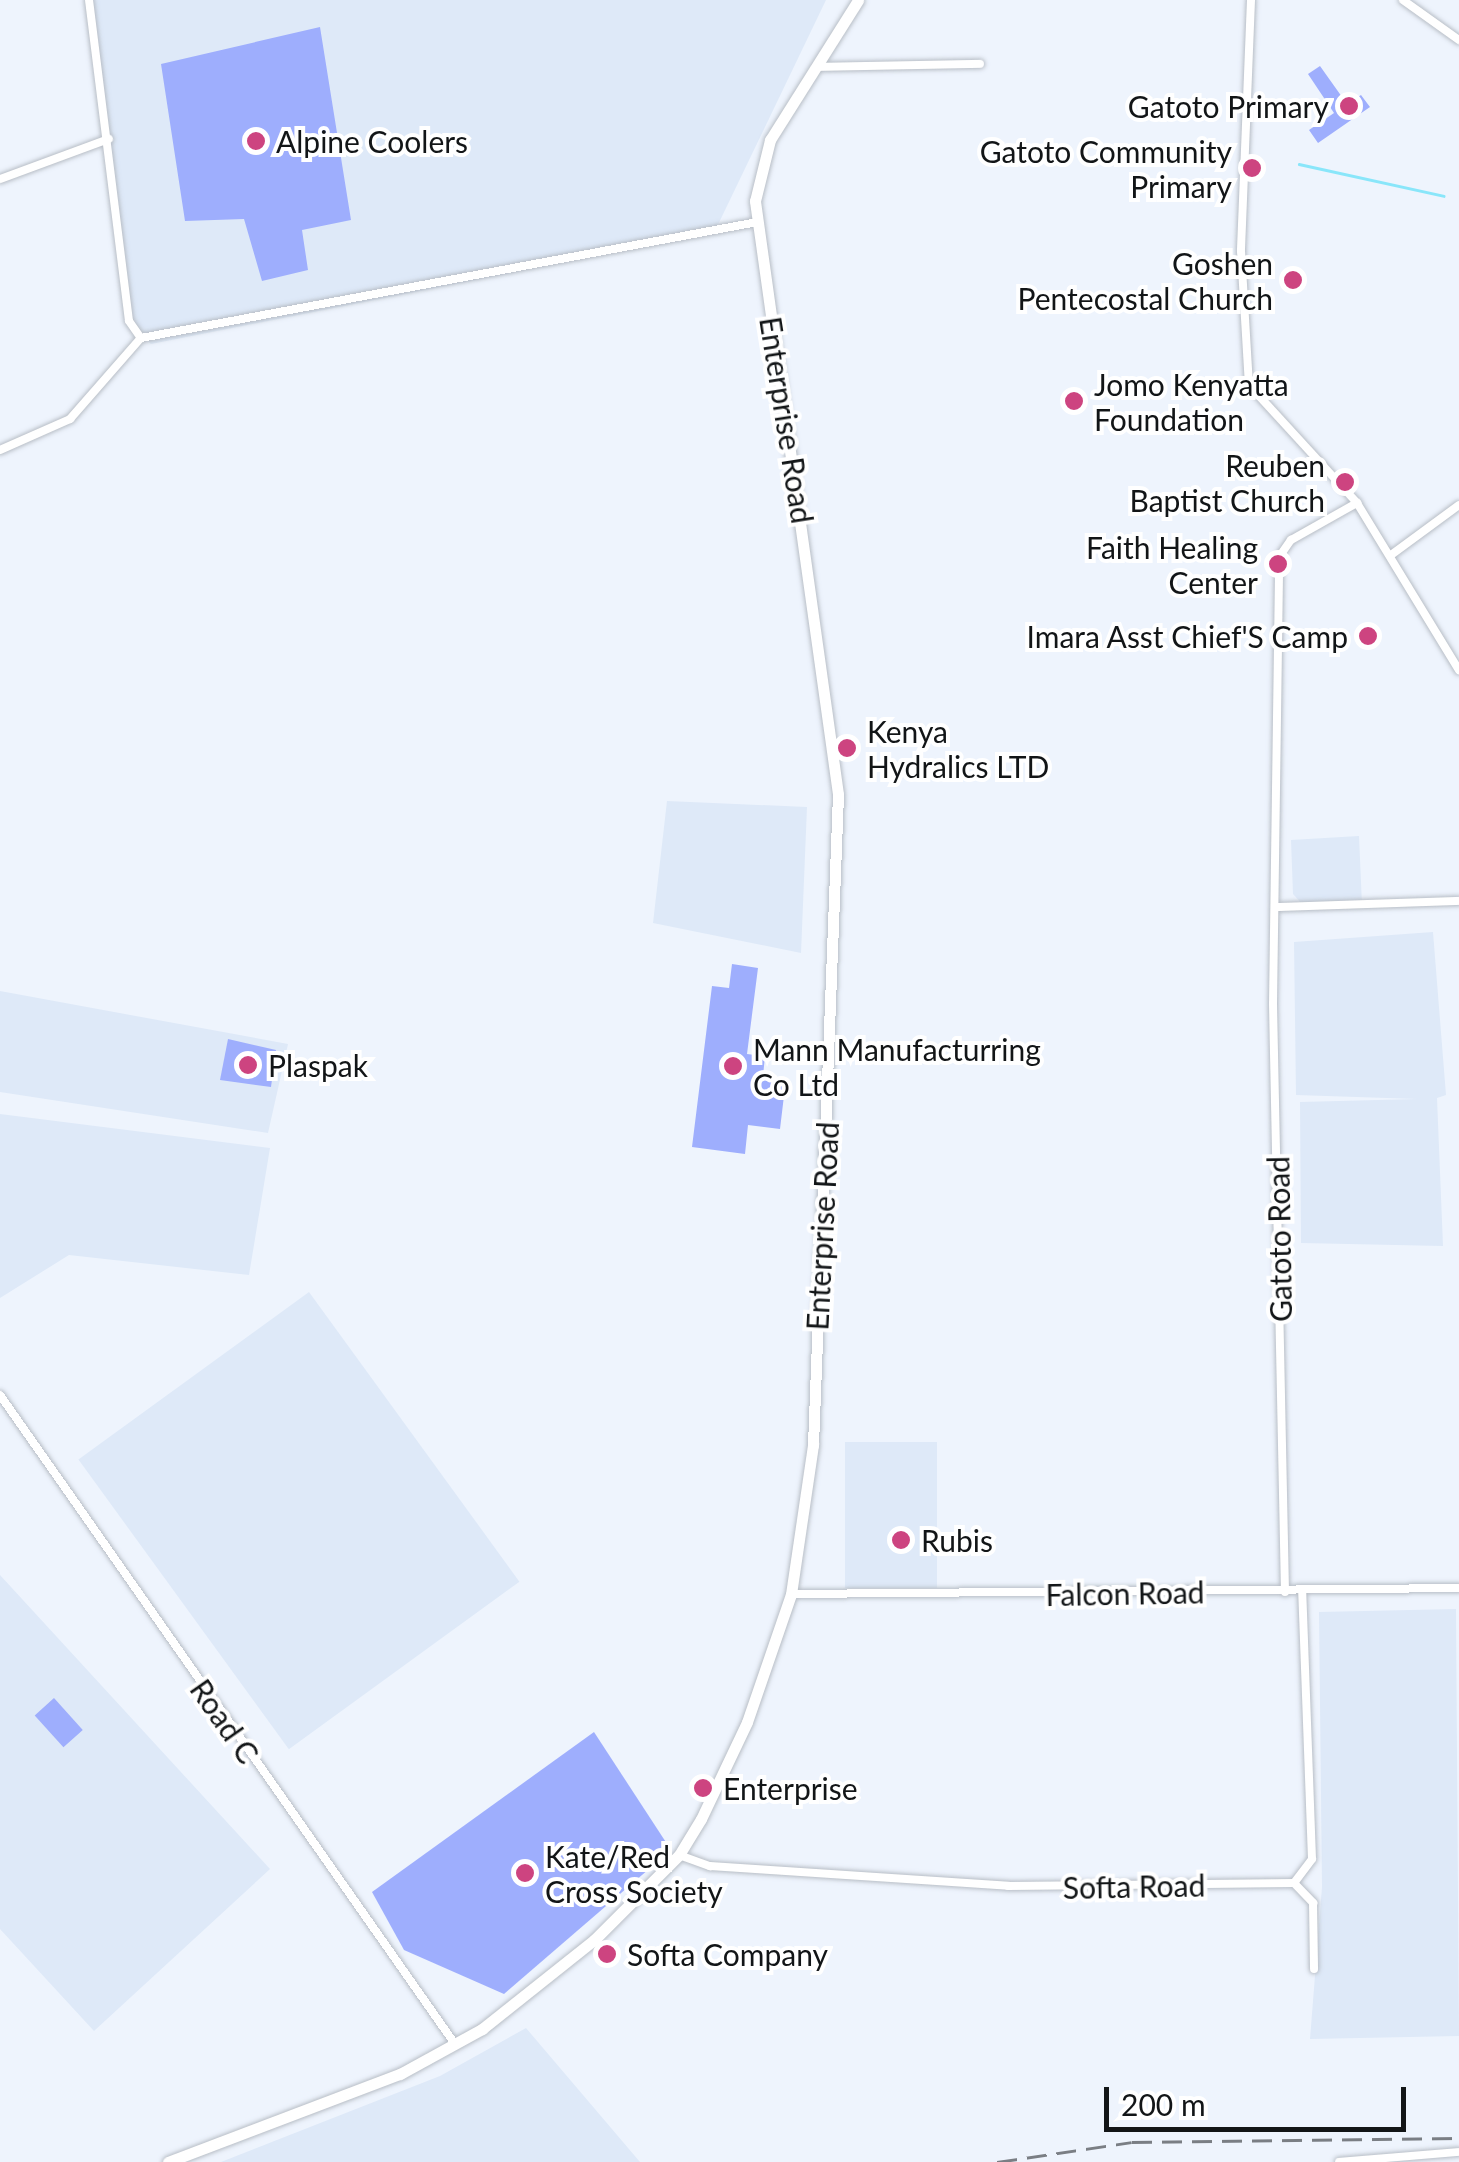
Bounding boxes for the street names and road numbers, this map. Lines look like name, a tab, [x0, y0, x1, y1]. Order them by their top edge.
street label: Enterprise Road	[753, 314, 821, 526]
street label: Enterprise Road	[799, 1121, 845, 1331]
street label: Gatoto Road	[1260, 1156, 1298, 1322]
street label: Falcon Road	[1045, 1574, 1205, 1612]
street label: Road C	[183, 1672, 267, 1770]
street label: Softa Road	[1062, 1867, 1206, 1905]

